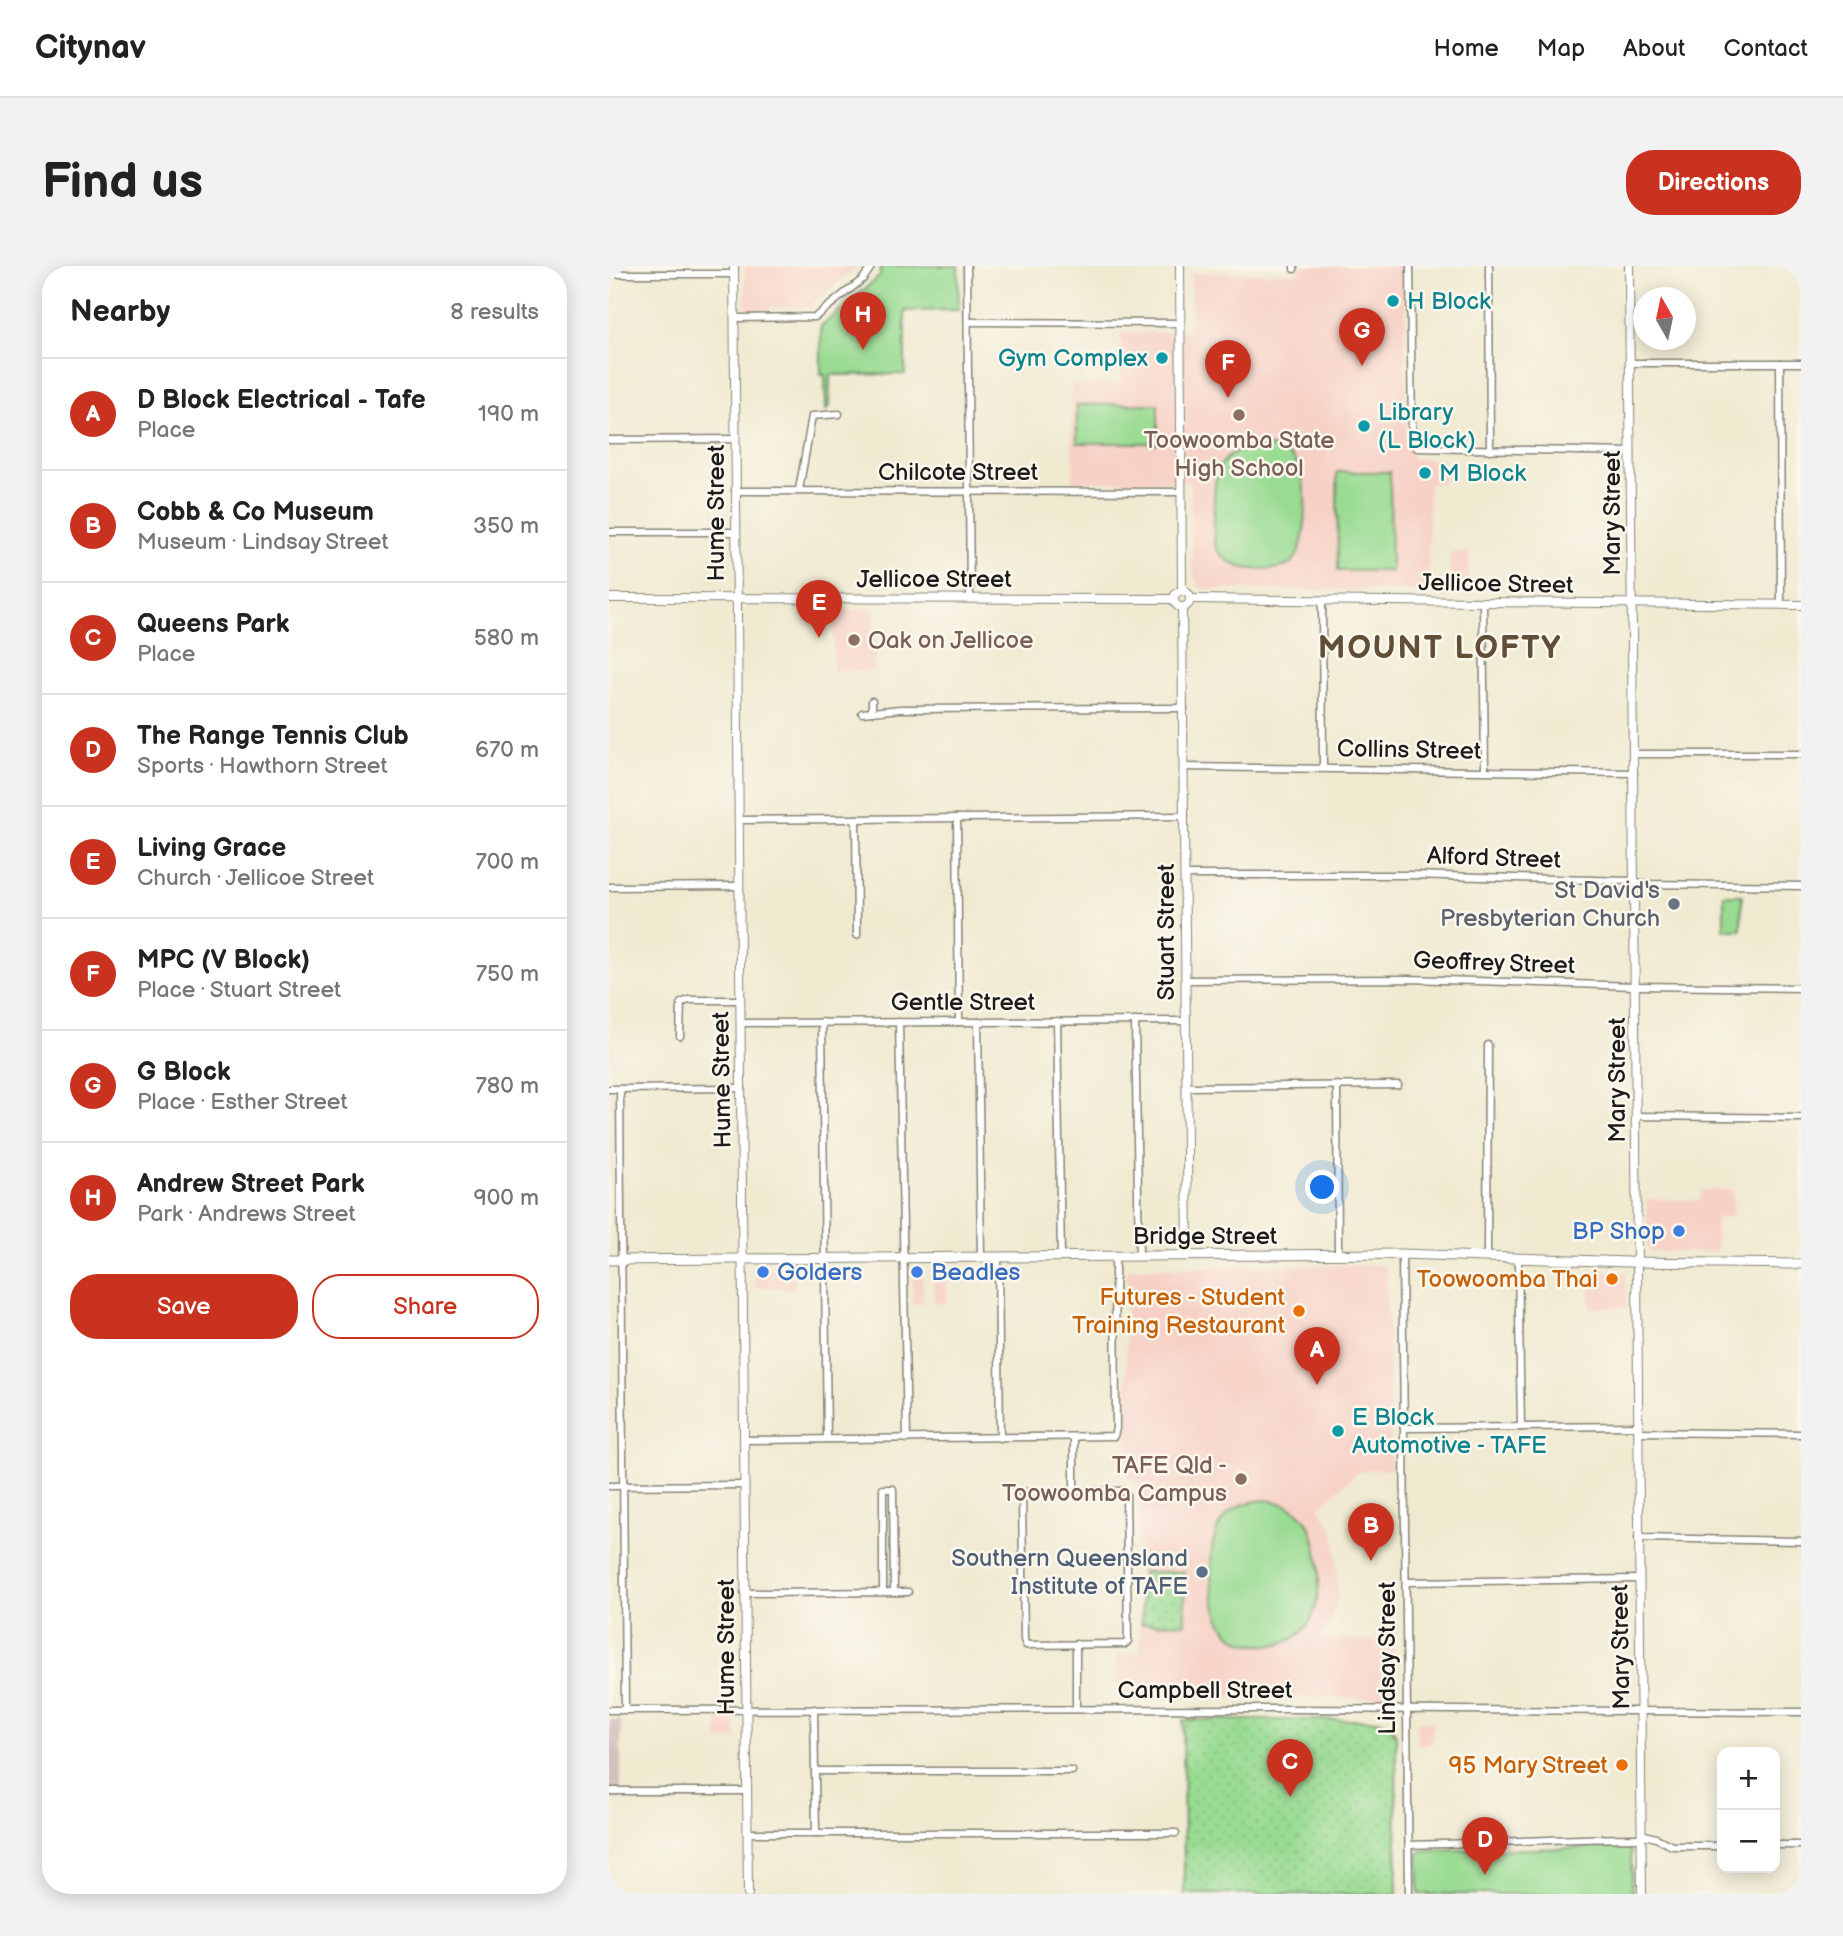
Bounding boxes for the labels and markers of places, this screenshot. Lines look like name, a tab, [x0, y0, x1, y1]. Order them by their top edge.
place label: H Block	[1407, 287, 1491, 316]
pin: H	[840, 292, 886, 350]
marker: H Block	[1385, 293, 1401, 309]
pin: G	[1339, 308, 1385, 366]
pin: F	[1205, 340, 1251, 398]
place label: Gym Complex	[998, 344, 1148, 373]
marker: Gym Complex	[1154, 350, 1170, 366]
place label: Library (L Block)	[1378, 398, 1476, 455]
marker: Toowoomba State High School	[1231, 407, 1247, 423]
marker: Library (L Block)	[1356, 418, 1372, 434]
place label: Toowoomba State High School	[1143, 426, 1335, 483]
place label: M Block	[1439, 459, 1526, 488]
marker: M Block	[1417, 465, 1433, 481]
pin: E	[796, 580, 842, 638]
place label: Oak on Jellicoe	[868, 626, 1033, 655]
marker: Oak on Jellicoe	[846, 632, 862, 648]
place label: St David's Presbyterian Church	[1440, 876, 1660, 933]
marker: St David's Presbyterian Church	[1666, 896, 1682, 912]
place label: BP Shop	[1572, 1217, 1665, 1246]
marker: BP Shop	[1671, 1223, 1687, 1239]
place label: Golders	[777, 1258, 862, 1287]
place label: Beadles	[931, 1258, 1020, 1287]
marker: Golders	[755, 1264, 771, 1280]
marker: Beadles	[909, 1264, 925, 1280]
place label: Toowoomba Thai	[1417, 1265, 1598, 1294]
marker: Toowoomba Thai	[1604, 1271, 1620, 1287]
place label: Futures - Student Training Restaurant	[1072, 1283, 1286, 1340]
marker: Futures - Student Training Restaurant	[1291, 1303, 1307, 1319]
pin: A	[1294, 1327, 1340, 1385]
place label: E Block Automotive - TAFE	[1352, 1403, 1547, 1460]
marker: E Block Automotive - TAFE	[1330, 1423, 1346, 1439]
place label: TAFE Qld - Toowoomba Campus	[1002, 1451, 1227, 1508]
marker: TAFE Qld - Toowoomba Campus	[1233, 1471, 1249, 1487]
pin: B	[1348, 1503, 1394, 1561]
place label: Southern Queensland Institute of TAFE	[951, 1544, 1188, 1601]
marker: Southern Queensland Institute of TAFE	[1194, 1564, 1210, 1580]
pin: C	[1267, 1739, 1313, 1797]
place label: 95 Mary Street	[1449, 1751, 1609, 1780]
marker: 95 Mary Street	[1614, 1757, 1630, 1773]
pin: D	[1462, 1817, 1508, 1875]

